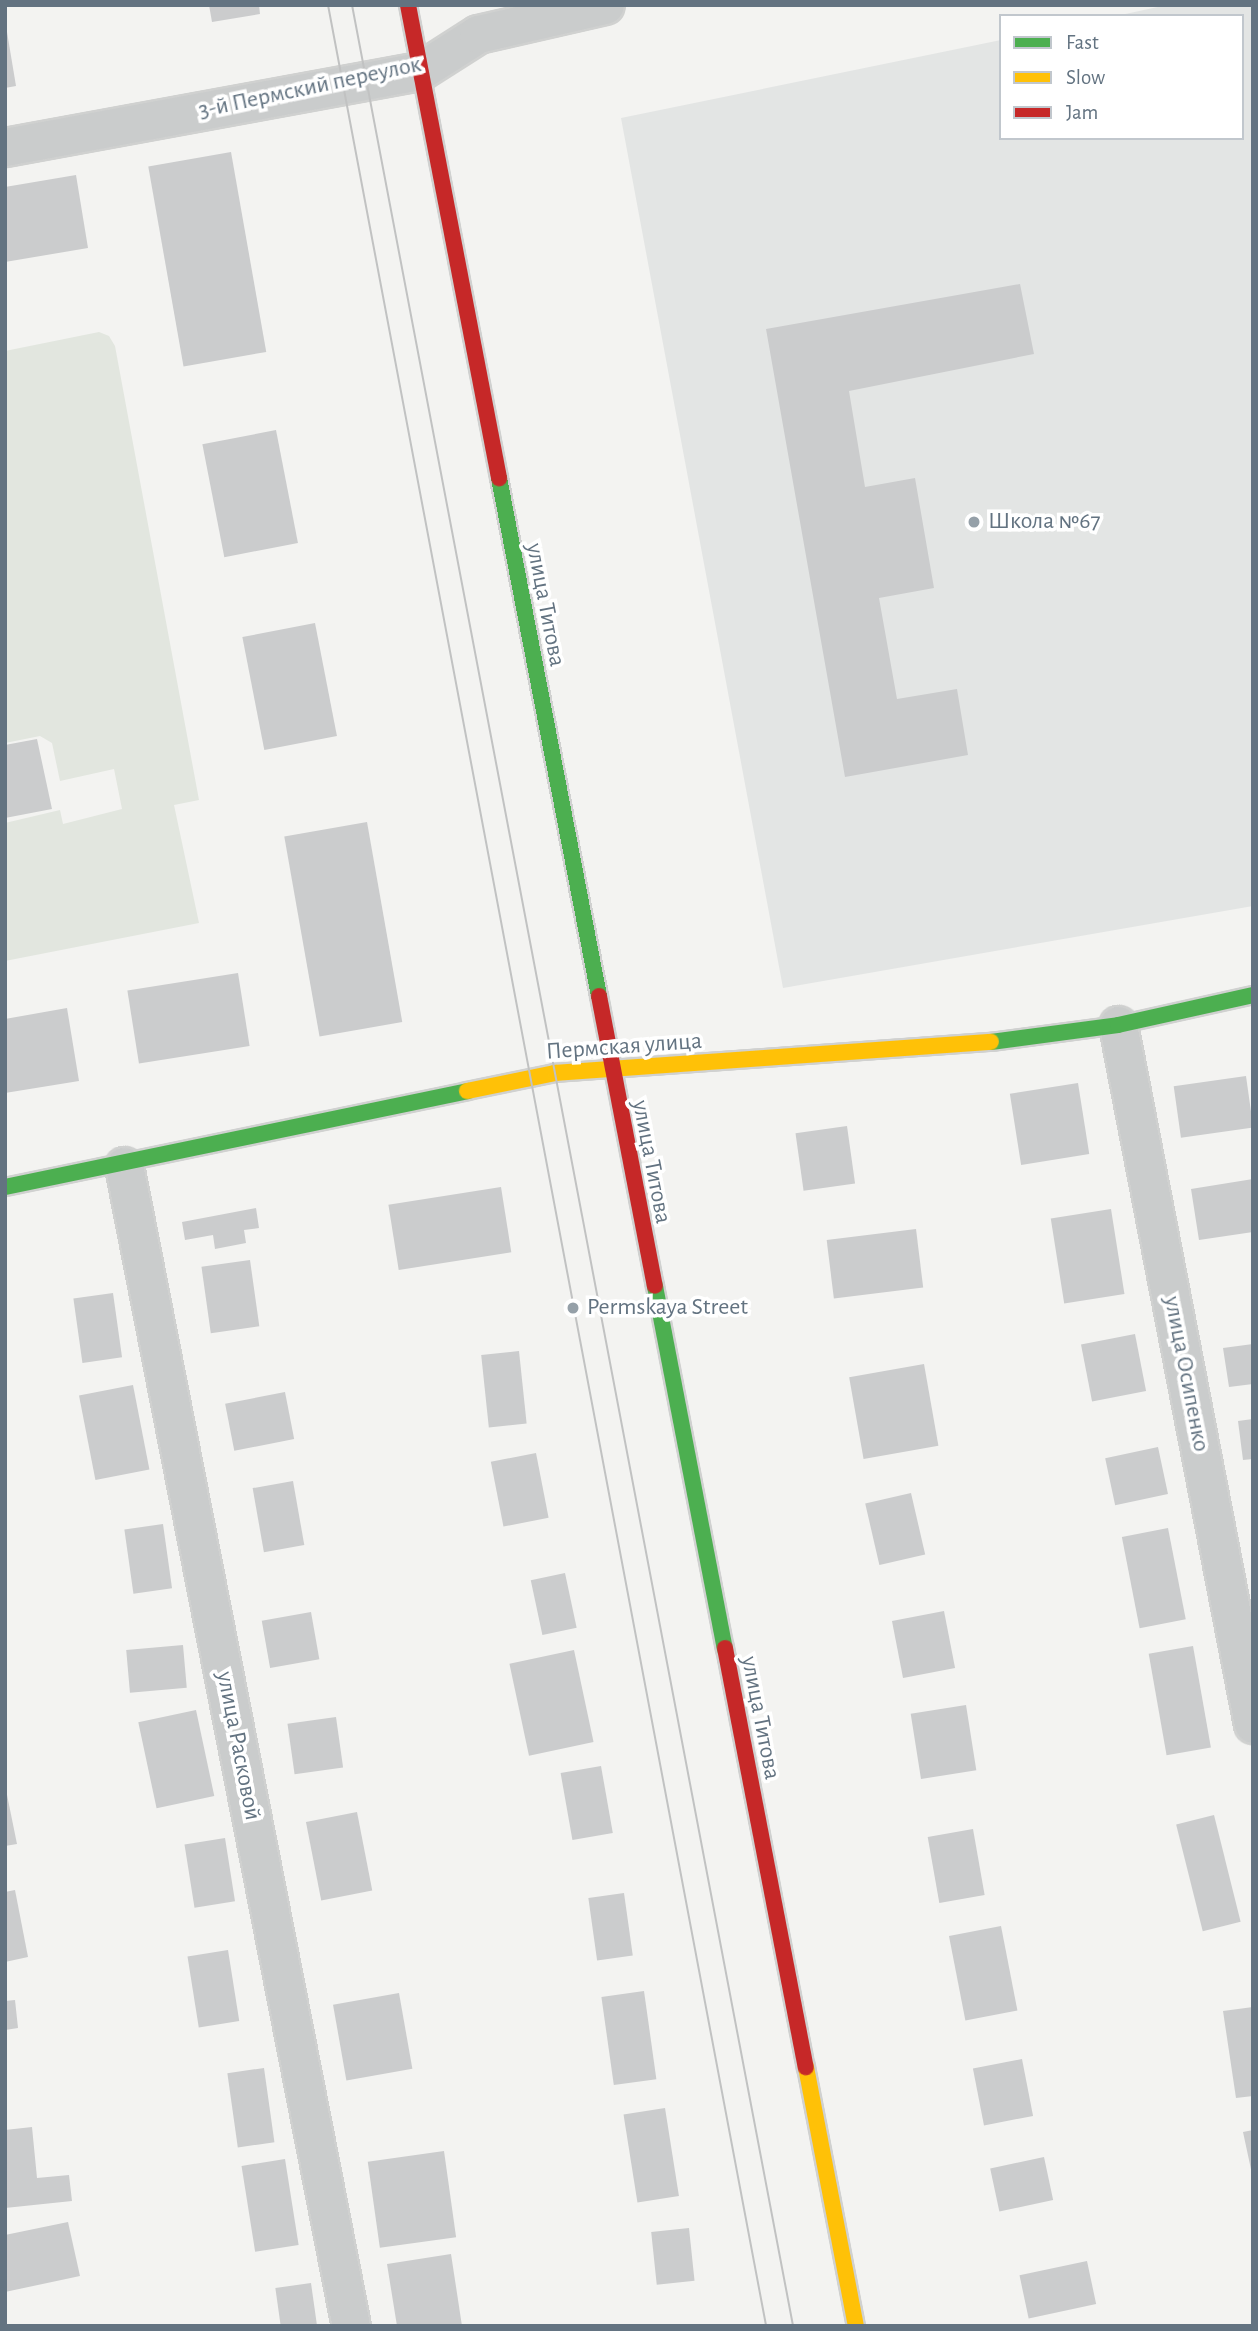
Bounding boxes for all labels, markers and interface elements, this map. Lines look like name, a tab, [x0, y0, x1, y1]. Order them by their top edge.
legend	[999, 14, 1244, 140]
text: Fast	[1066, 32, 1099, 53]
street label: 3-й Пермский переулок	[196, 50, 424, 126]
text: Slow	[1066, 67, 1105, 88]
text: Jam	[1066, 102, 1098, 123]
place label: Школа №67	[988, 508, 1101, 536]
marker: Школа №67	[966, 514, 982, 530]
street label: улица Титова	[519, 541, 571, 669]
street label: Пермская улица	[545, 1027, 703, 1067]
street label: улица Титова	[625, 1098, 677, 1226]
place label: Permskaya Street	[587, 1294, 748, 1322]
street label: улица Осипенко	[1157, 1294, 1215, 1454]
marker: Permskaya Street	[565, 1300, 581, 1316]
street label: улица Титова	[734, 1654, 786, 1782]
street label: улица Расковой	[209, 1669, 267, 1823]

